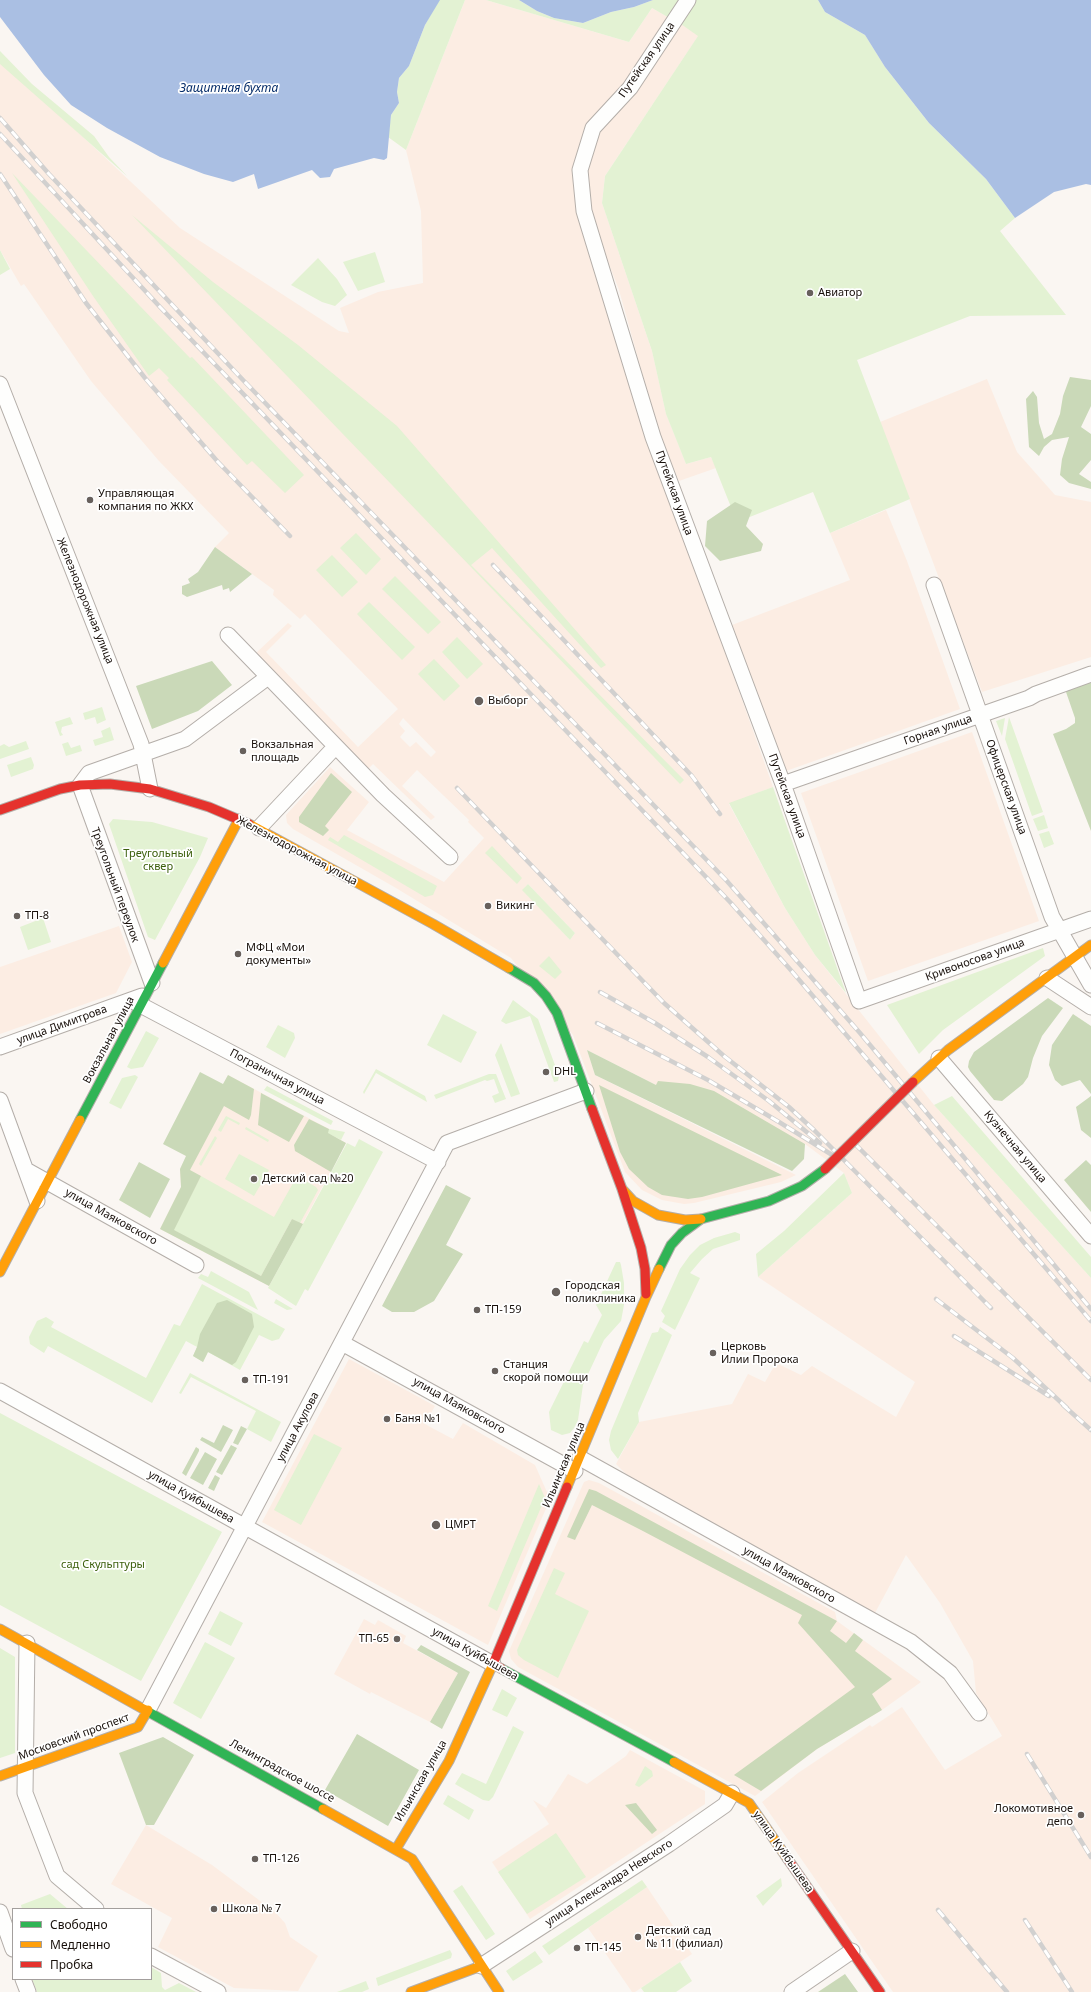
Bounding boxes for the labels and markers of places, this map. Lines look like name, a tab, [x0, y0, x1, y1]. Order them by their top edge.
place label: Авиатор	[818, 286, 862, 300]
marker: Авиатор	[805, 288, 815, 298]
place label: Управляющая компания по ЖКХ	[98, 487, 194, 513]
marker: Управляющая компания по ЖКХ	[85, 495, 95, 505]
place label: Выборг	[488, 694, 528, 708]
marker: Выборг	[473, 695, 485, 707]
place label: Вокзальная площадь	[251, 738, 314, 764]
marker: Вокзальная площадь	[238, 746, 248, 756]
place label: Викинг	[496, 899, 534, 913]
marker: Викинг	[483, 901, 493, 911]
place label: ТП-8	[25, 909, 49, 923]
marker: ТП-8	[12, 911, 22, 921]
place label: МФЦ «Мои документы»	[246, 941, 311, 967]
marker: МФЦ «Мои документы»	[233, 949, 243, 959]
place label: DHL	[554, 1065, 576, 1079]
marker: DHL	[541, 1067, 551, 1077]
place label: Детский сад №20	[262, 1172, 354, 1186]
marker: Детский сад №20	[249, 1174, 259, 1184]
place label: Городская поликлиника	[565, 1279, 636, 1305]
marker: Городская поликлиника	[550, 1286, 562, 1298]
place label: ТП-159	[485, 1303, 522, 1317]
marker: ТП-159	[472, 1305, 482, 1315]
place label: Церковь Илии Пророка	[721, 1340, 799, 1366]
marker: Церковь Илии Пророка	[708, 1348, 718, 1358]
place label: Станция скорой помощи	[503, 1358, 588, 1384]
marker: Станция скорой помощи	[490, 1366, 500, 1376]
place label: ТП-191	[253, 1373, 290, 1387]
marker: ТП-191	[240, 1375, 250, 1385]
place label: Баня №1	[395, 1412, 441, 1426]
marker: Баня №1	[382, 1414, 392, 1424]
place label: ЦМРТ	[445, 1518, 476, 1532]
marker: ЦМРТ	[430, 1519, 442, 1531]
place label: ТП-65	[359, 1632, 389, 1646]
marker: ТП-65	[392, 1634, 402, 1644]
place label: Локомотивное депо	[994, 1802, 1073, 1828]
marker: Локомотивное депо	[1076, 1810, 1086, 1820]
place label: ТП-126	[263, 1852, 300, 1866]
marker: ТП-126	[250, 1854, 260, 1864]
place label: Школа № 7	[222, 1902, 281, 1916]
marker: Школа № 7	[209, 1904, 219, 1914]
place label: Детский сад № 11 (филиал)	[646, 1924, 723, 1950]
marker: Детский сад № 11 (филиал)	[633, 1932, 643, 1942]
place label: ТП-145	[585, 1941, 622, 1955]
marker: ТП-145	[572, 1943, 582, 1953]

